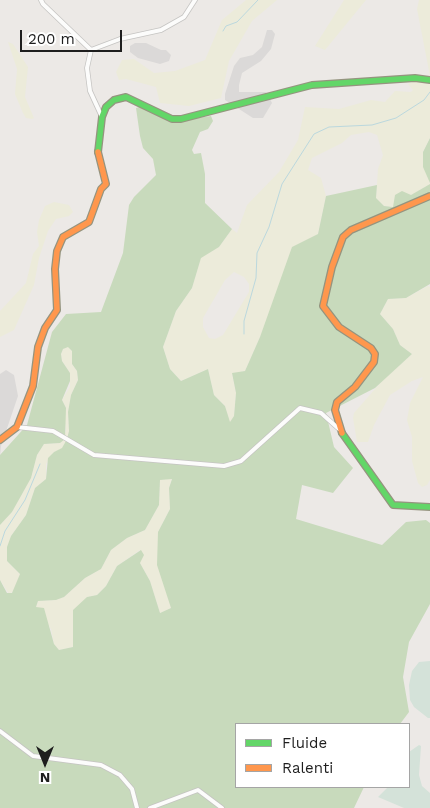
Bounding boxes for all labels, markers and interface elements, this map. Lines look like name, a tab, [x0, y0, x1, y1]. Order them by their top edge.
scale bar	[22, 20, 125, 52]
text: 200 m	[28, 30, 75, 48]
legend	[235, 723, 410, 788]
text: Fluide	[282, 734, 327, 752]
north arrow	[20, 738, 70, 788]
text: Ralenti	[282, 759, 333, 777]
text: N	[40, 770, 50, 786]

